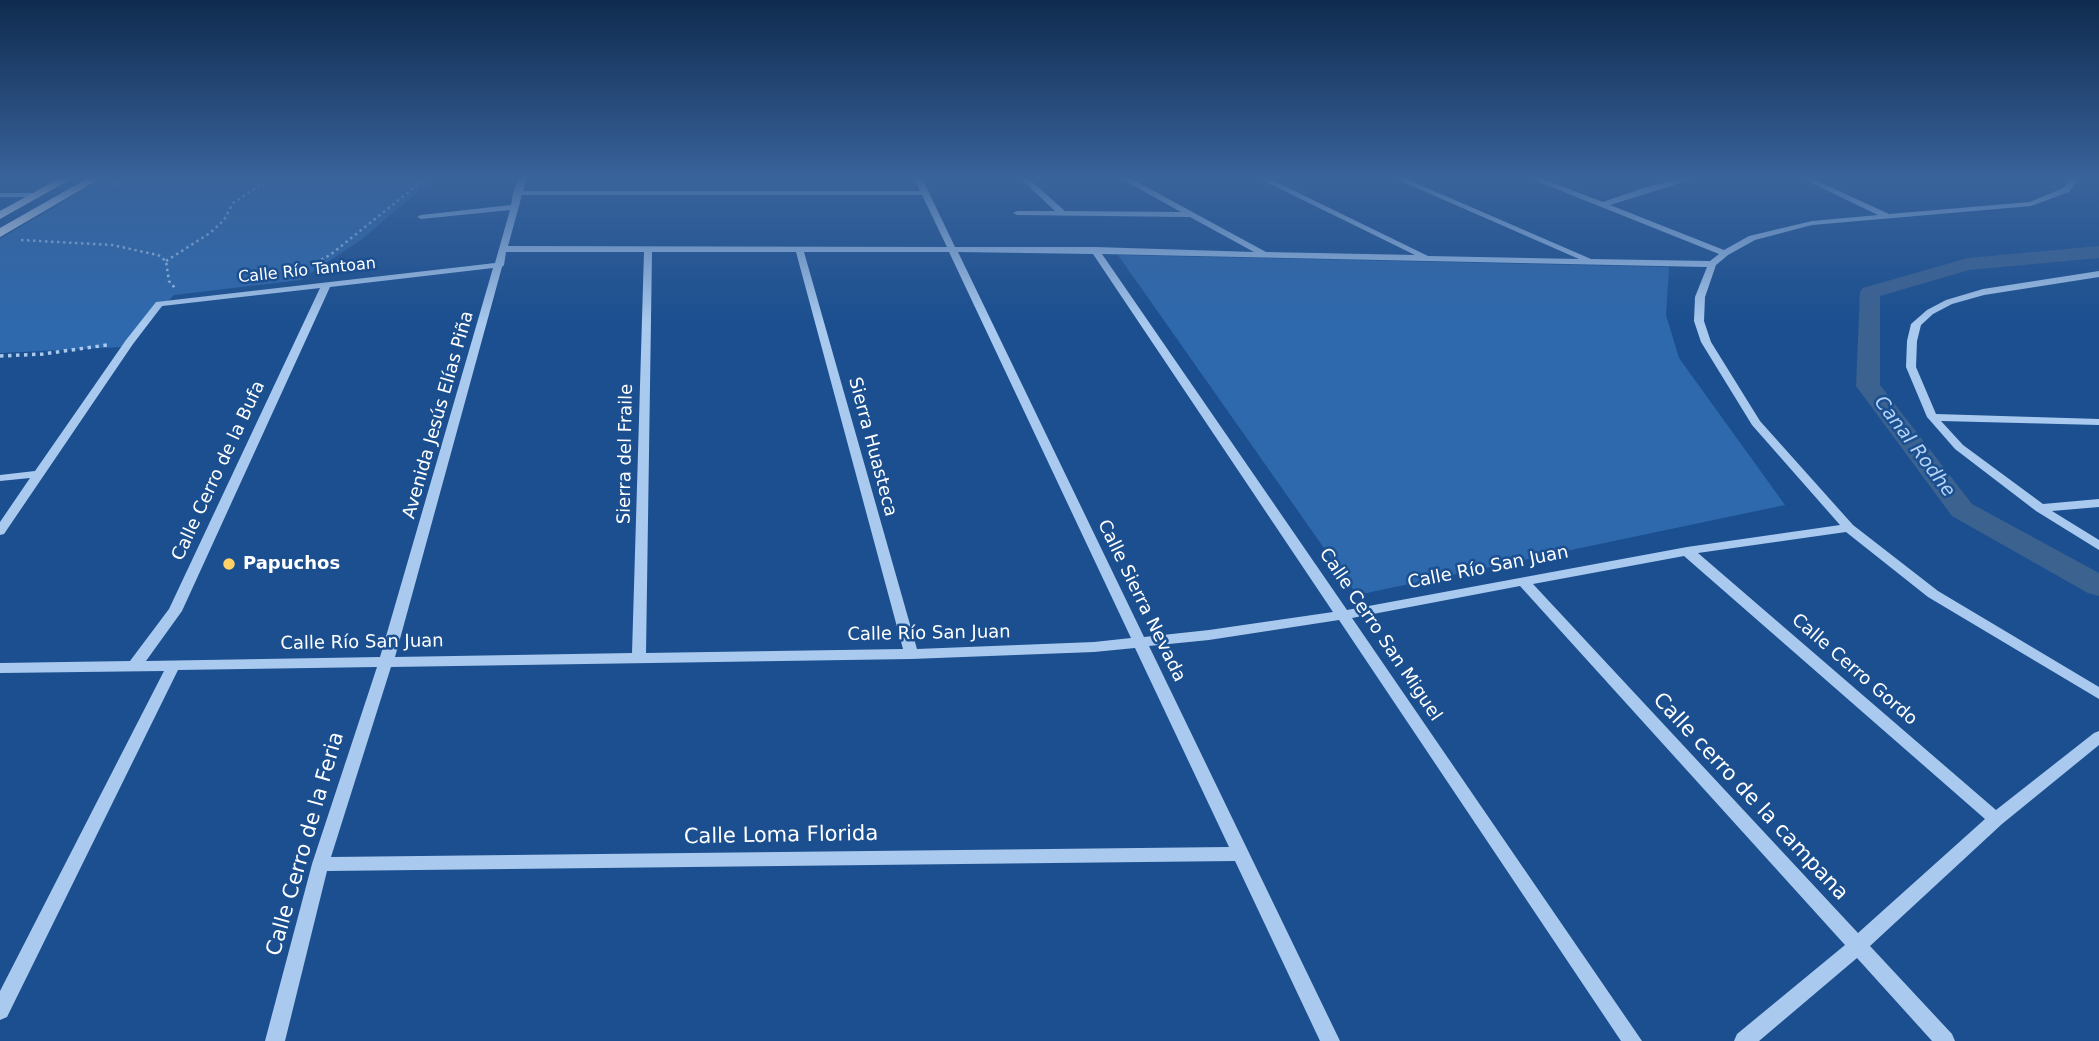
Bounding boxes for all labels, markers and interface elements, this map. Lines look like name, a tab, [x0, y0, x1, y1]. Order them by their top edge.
street label: Calle Río Tantoan	[237, 254, 377, 288]
street label: Avenida Jesús Elías Piña	[399, 309, 479, 521]
street label: Sierra Huasteca	[843, 375, 901, 519]
street label: Calle Cerro de la Bufa	[168, 378, 270, 564]
street label: Sierra del Fraile	[614, 384, 638, 524]
water label: Canal Rodhe	[1869, 392, 1959, 502]
street label: Calle Sierra Nevada	[1092, 516, 1190, 686]
street label: Calle Río San Juan	[1406, 542, 1570, 594]
street label: Calle Cerro San Miguel	[1314, 544, 1446, 726]
place label: Papuchos	[243, 553, 340, 575]
marker: Papuchos	[221, 556, 237, 572]
street label: Calle Cerro Gordo	[1787, 610, 1921, 730]
street label: Calle Río San Juan	[847, 622, 1011, 646]
street label: Calle Río San Juan	[280, 631, 444, 655]
street label: Calle cerro de la campana	[1647, 688, 1853, 906]
street label: Calle Cerro de la Feria	[262, 729, 350, 959]
street label: Calle Loma Florida	[684, 822, 878, 850]

